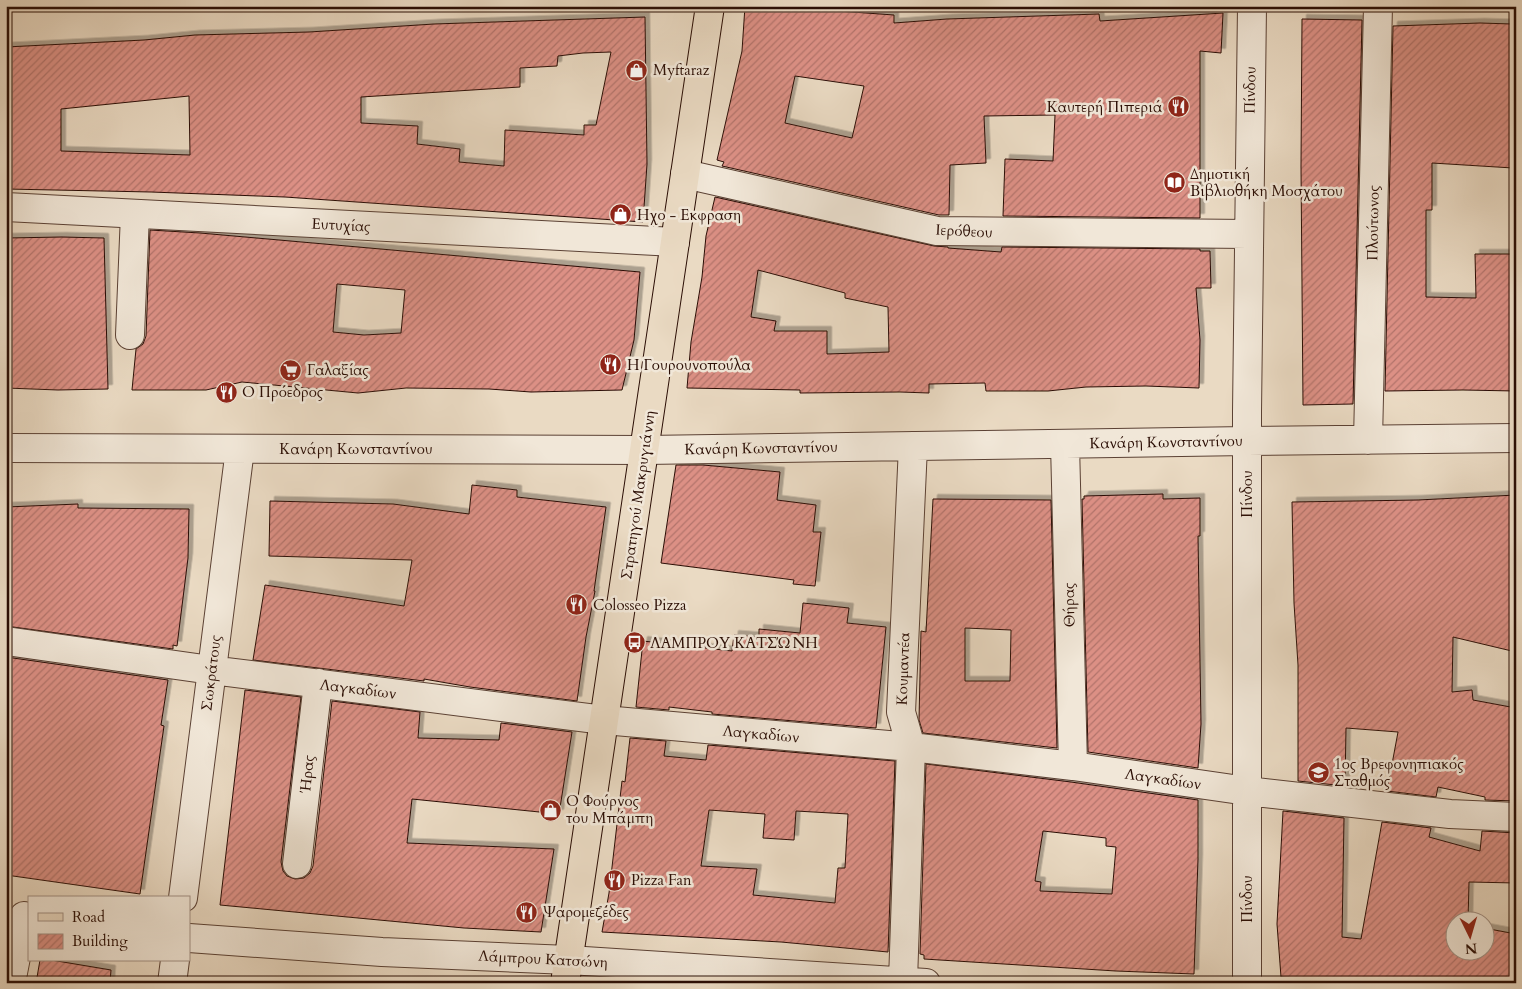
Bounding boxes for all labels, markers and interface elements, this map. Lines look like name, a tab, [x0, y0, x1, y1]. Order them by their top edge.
shop icon: Myftaraz	[625, 58, 649, 82]
place label: Myftaraz	[653, 60, 710, 80]
street label: Πίνδου	[1240, 66, 1260, 114]
restaurant icon: Καυτερή Πιπεριά	[1167, 95, 1191, 119]
place label: Καυτερή Πιπεριά	[1047, 97, 1163, 117]
place label: Δημοτική Βιβλιοθήκη Μοσχάτου	[1190, 164, 1343, 201]
library icon: Δημοτική Βιβλιοθήκη Μοσχάτου	[1162, 171, 1186, 195]
street label: Πλούτωνος	[1362, 185, 1384, 261]
shop icon: Ηχο - Εκφραση	[609, 203, 633, 227]
place label: Ηχο - Εκφραση	[637, 205, 741, 225]
street label: Ευτυχίας	[311, 213, 371, 237]
street label: Ιερόθεου	[935, 220, 993, 242]
restaurant icon: Η Γουρουνοπούλα	[599, 353, 623, 377]
place label: Η Γουρουνοπούλα	[627, 355, 751, 375]
supermarket icon: Γαλαξίας	[279, 358, 303, 382]
place label: Γαλαξίας	[307, 360, 369, 380]
restaurant icon: Ο Πρόεδρος	[214, 380, 238, 404]
place label: Ο Πρόεδρος	[242, 382, 324, 402]
street label: Στρατηγού Μακρυγιάννη	[616, 409, 660, 581]
street label: Κανάρη Κωνσταντίνου	[1089, 431, 1243, 453]
street label: Κανάρη Κωνσταντίνου	[684, 437, 838, 459]
street label: Κανάρη Κωνσταντίνου	[279, 439, 433, 459]
street label: Πίνδου	[1237, 470, 1257, 518]
street label: Θήρας	[1059, 582, 1079, 628]
restaurant icon: Colosseo Pizza	[565, 593, 589, 617]
place label: Colosseo Pizza	[593, 595, 687, 615]
bus stop icon: ΛΑΜΠΡΟΥ ΚΑΤΣΏΝΗ	[622, 631, 646, 655]
street label: Κουμαντέα	[892, 632, 914, 706]
street label: Σωκράτους	[196, 633, 226, 712]
place label: ΛΑΜΠΡΟΥ ΚΑΤΣΏΝΗ	[650, 633, 818, 653]
street label: Λαγκαδίων	[319, 674, 397, 704]
street label: Λαγκαδίων	[722, 721, 800, 747]
street label: Ήρας	[295, 753, 319, 794]
place label: 1ος Βρεφονηπιακός Σταθμός	[1334, 754, 1464, 791]
school or university icon: 1ος Βρεφονηπιακός Σταθμός	[1306, 761, 1330, 785]
street label: Λαγκαδίων	[1123, 764, 1203, 794]
place label: Ο Φούρνος του Μπάμπη	[566, 791, 653, 828]
shop icon: Ο Φούρνος του Μπάμπη	[538, 798, 562, 822]
restaurant icon: Pizza Fan	[603, 868, 627, 892]
place label: Pizza Fan	[631, 870, 692, 890]
street label: Πίνδου	[1237, 875, 1257, 923]
legend	[28, 896, 190, 962]
restaurant icon: Ψαρομεζέδες	[515, 900, 539, 924]
place label: Ψαρομεζέδες	[543, 902, 629, 922]
text: Road	[72, 907, 105, 927]
north arrow	[1444, 912, 1494, 962]
text: Building	[72, 931, 128, 951]
text: N	[1464, 938, 1478, 958]
street label: Λάμπρου Κατσώνη	[478, 946, 608, 972]

